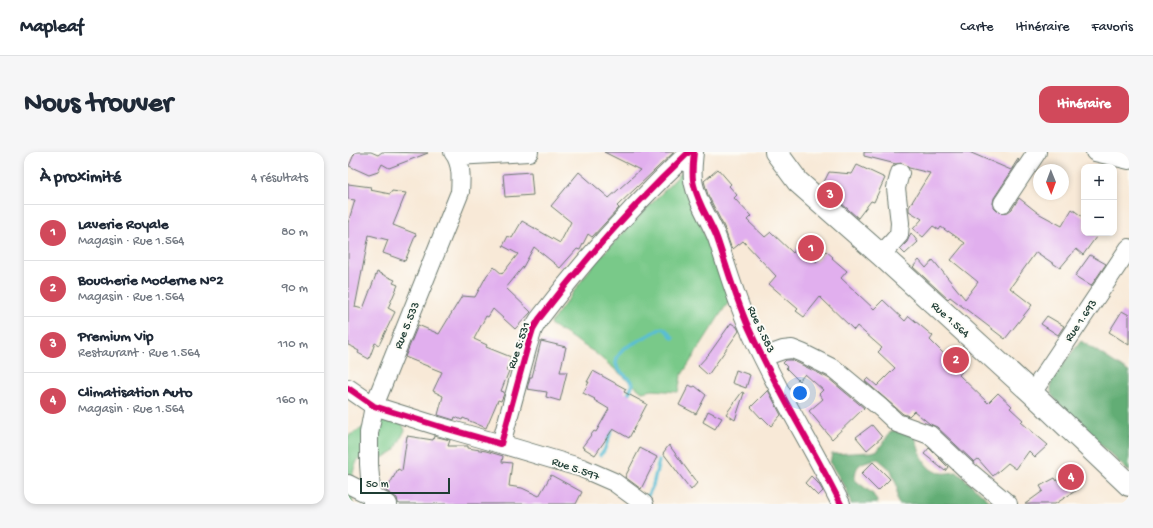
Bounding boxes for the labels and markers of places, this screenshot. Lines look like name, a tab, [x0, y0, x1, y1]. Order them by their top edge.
pin: 3	[817, 180, 843, 210]
pin: 1	[798, 233, 824, 263]
pin: 2	[943, 345, 969, 375]
pin: 4	[1058, 462, 1084, 492]

